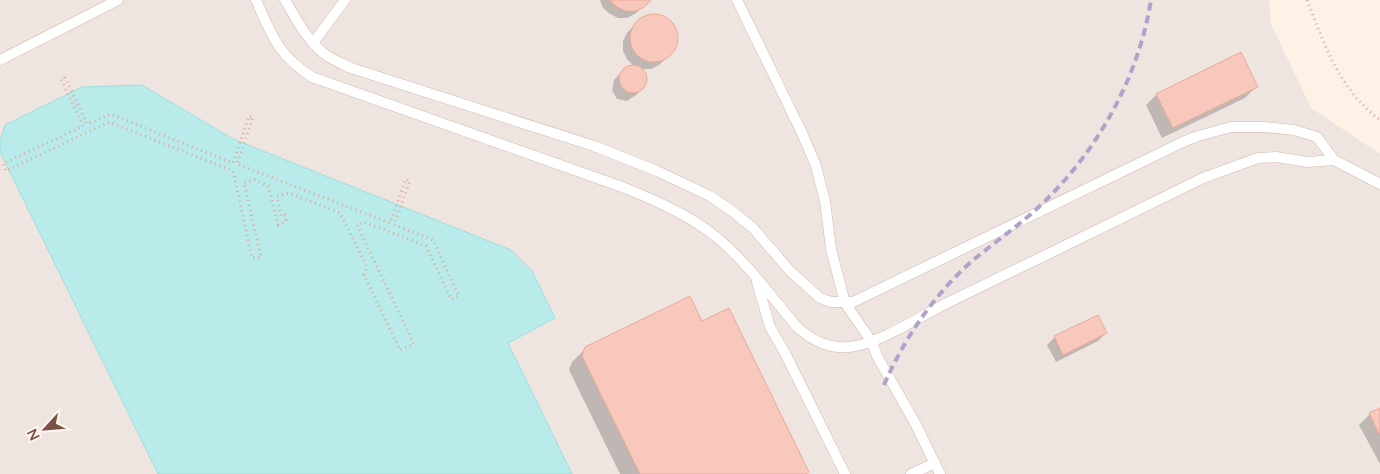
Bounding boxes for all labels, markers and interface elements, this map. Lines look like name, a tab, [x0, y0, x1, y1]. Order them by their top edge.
north arrow	[20, 404, 70, 454]
text: N	[23, 426, 43, 443]

